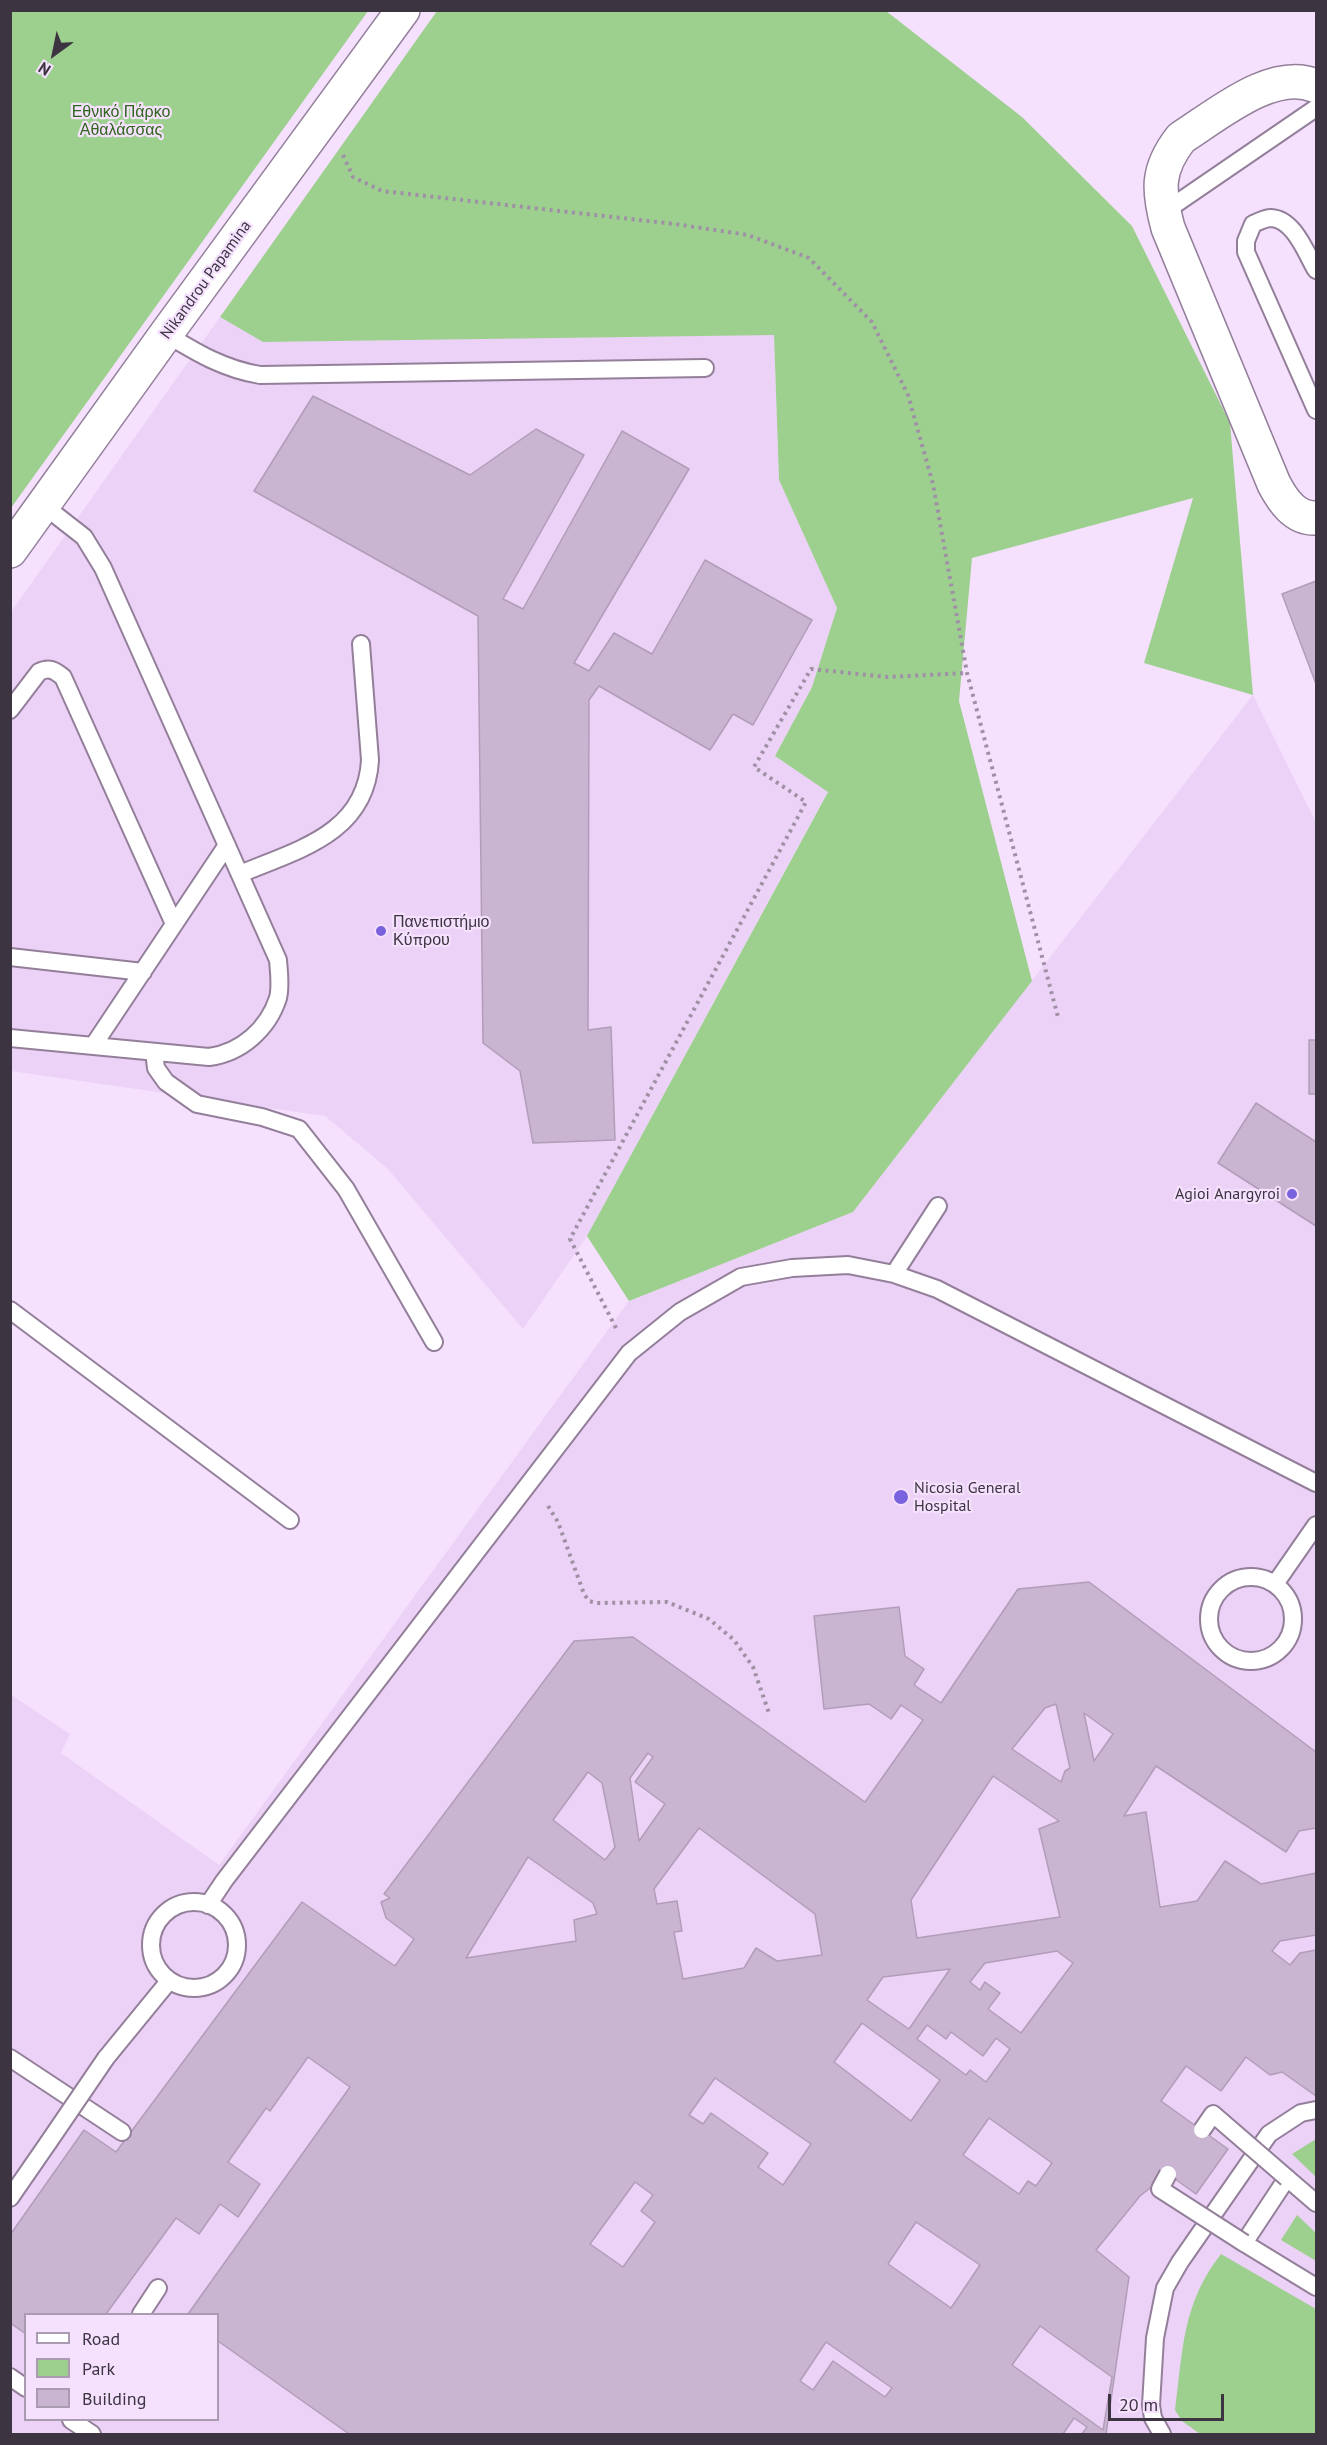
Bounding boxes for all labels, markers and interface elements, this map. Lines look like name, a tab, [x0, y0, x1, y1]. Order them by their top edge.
north arrow	[24, 24, 84, 84]
text: N	[34, 58, 54, 80]
park label: Εθνικό Πάρκο Αθαλάσσας	[72, 102, 170, 140]
street label: Nikandrou Papamina	[157, 217, 255, 343]
place label: Πανεπιστήμιο Κύπρου	[393, 912, 489, 950]
marker: Πανεπιστήμιο Κύπρου	[374, 924, 388, 938]
place label: Agioi Anargyroi	[1175, 1184, 1280, 1204]
marker: Agioi Anargyroi	[1285, 1187, 1299, 1201]
place label: Nicosia General Hospital	[914, 1478, 1021, 1516]
marker: Nicosia General Hospital	[892, 1488, 910, 1506]
legend	[24, 2313, 219, 2421]
text: Road	[82, 2327, 120, 2350]
text: Park	[82, 2357, 115, 2380]
scale bar	[1111, 2382, 1226, 2420]
text: Building	[82, 2387, 146, 2410]
text: 20 m	[1119, 2393, 1158, 2416]

